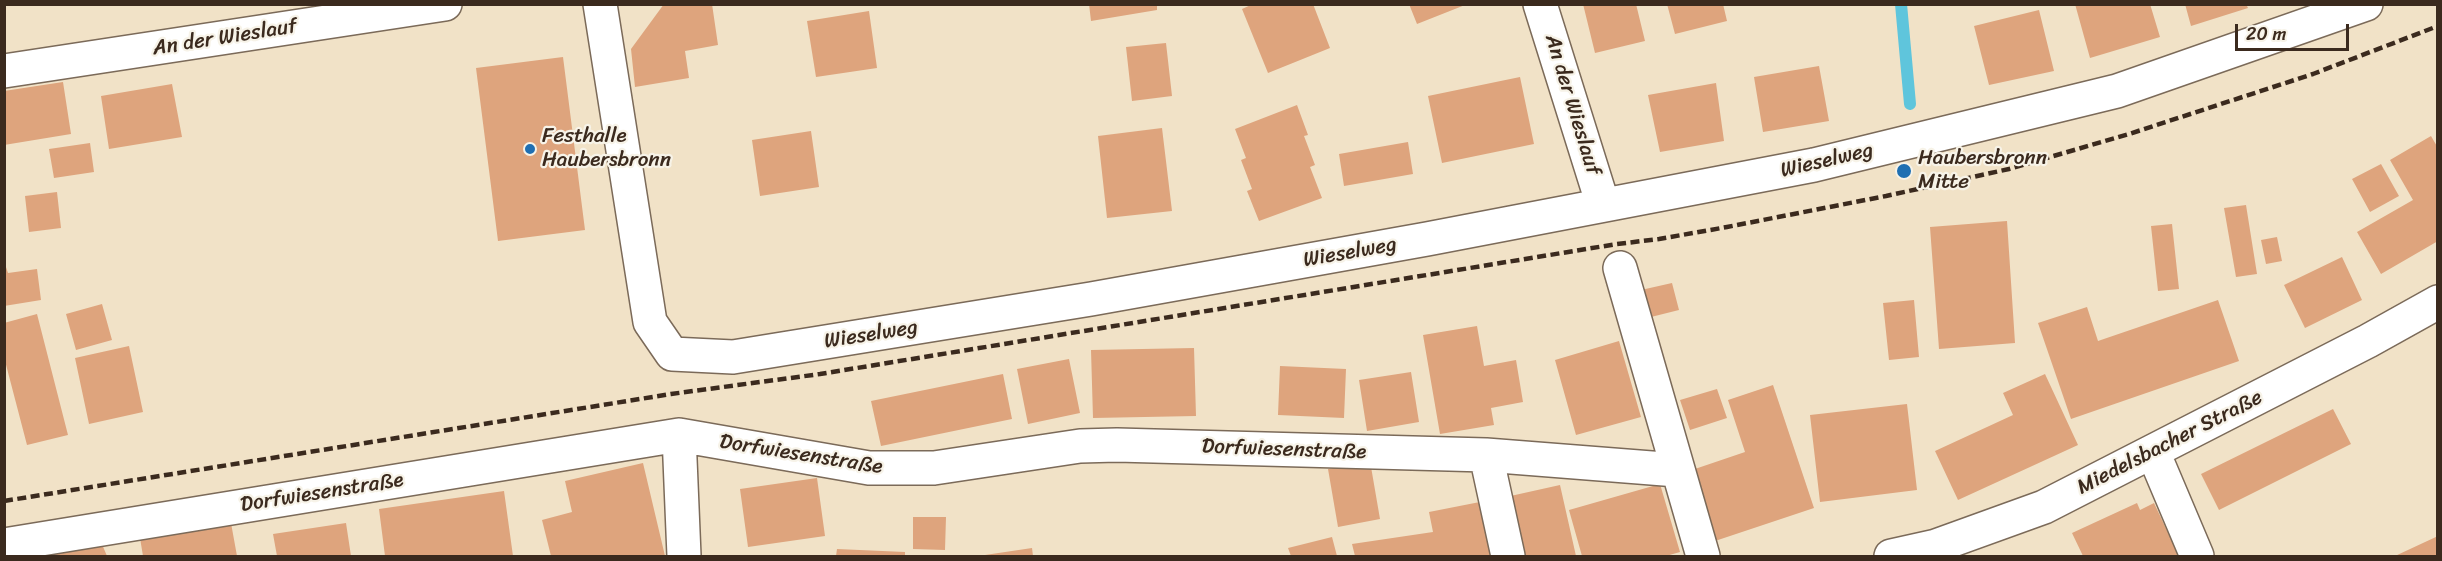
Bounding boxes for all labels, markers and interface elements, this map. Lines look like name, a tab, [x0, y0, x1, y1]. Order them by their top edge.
scale bar	[2238, 12, 2352, 50]
street label: An der Wieslauf	[151, 14, 299, 62]
text: 20 m	[2246, 18, 2286, 50]
street label: An der Wieslauf	[1539, 32, 1605, 178]
place label: Festhalle Haubersbronn	[542, 124, 671, 174]
street label: Wieselweg	[1778, 138, 1876, 184]
marker: Festhalle Haubersbronn	[523, 142, 537, 156]
place label: Haubersbronn Mitte	[1918, 146, 2047, 196]
marker: Haubersbronn Mitte	[1895, 162, 1913, 180]
street label: Wieselweg	[1301, 232, 1399, 274]
street label: Wieselweg	[822, 315, 920, 355]
street label: Miedelsbacher Straße	[2073, 385, 2267, 501]
street label: Dorfwiesenstraße	[718, 430, 884, 480]
street label: Dorfwiesenstraße	[1201, 435, 1367, 465]
street label: Dorfwiesenstraße	[239, 468, 405, 518]

